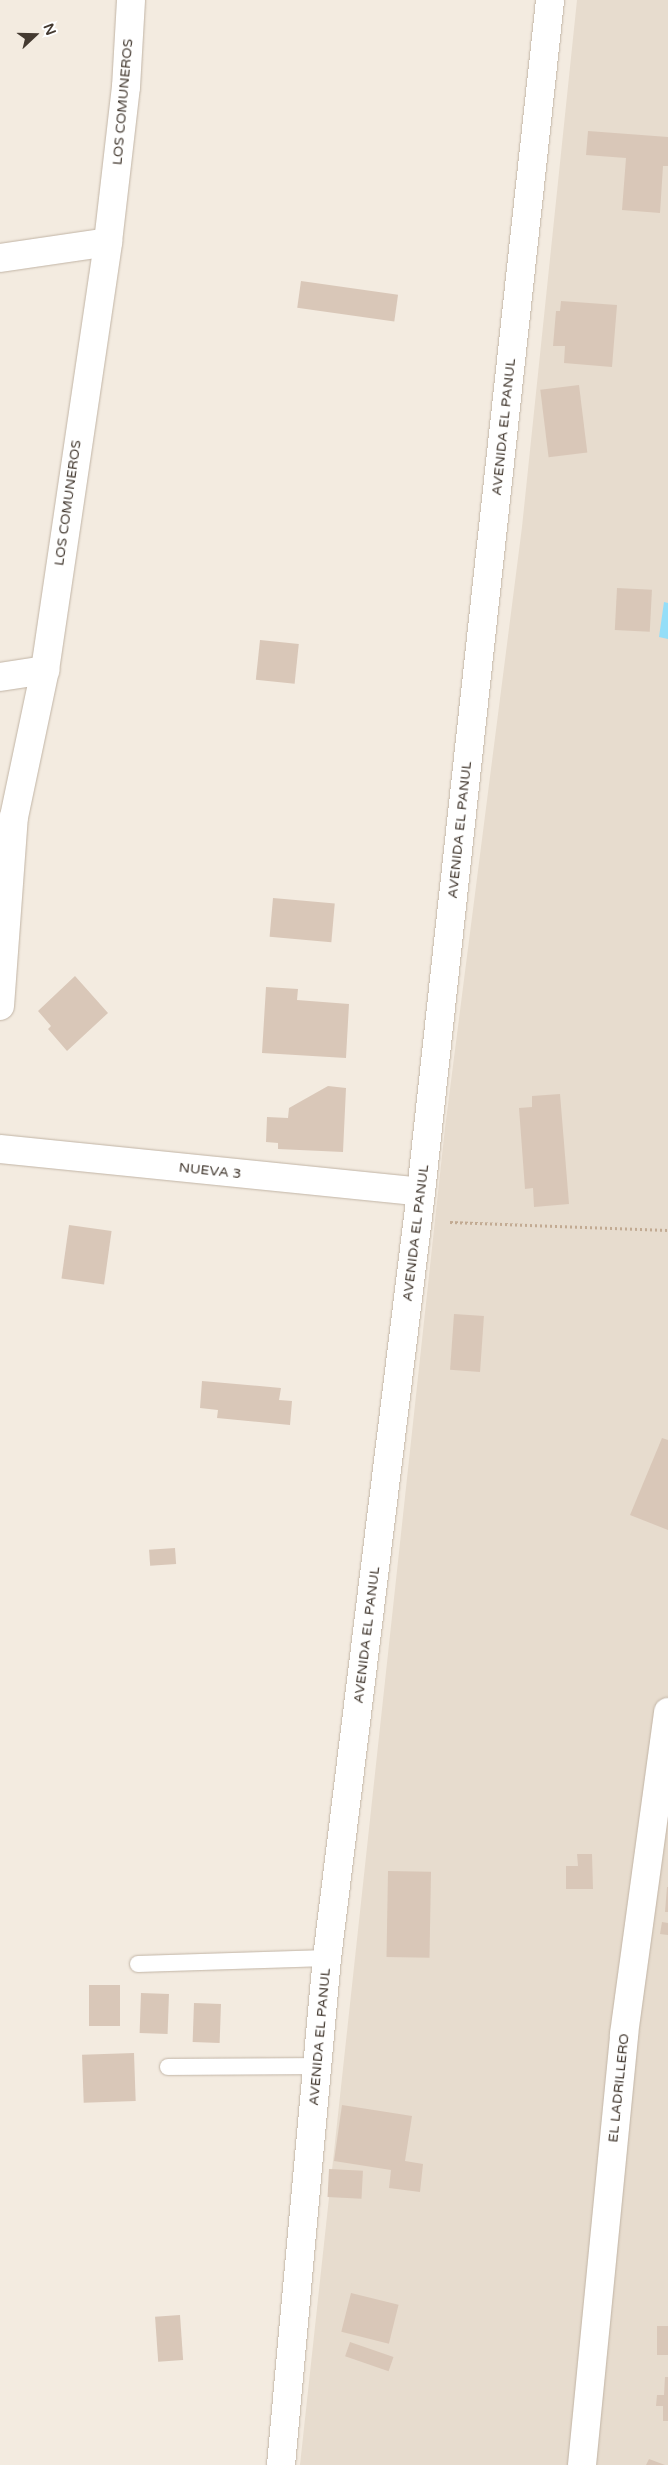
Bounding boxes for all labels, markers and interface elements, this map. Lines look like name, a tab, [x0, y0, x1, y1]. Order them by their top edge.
north arrow	[10, 10, 60, 60]
text: N	[40, 21, 59, 38]
street label: LOS COMUNEROS	[109, 38, 137, 166]
street label: AVENIDA EL PANUL	[488, 358, 520, 496]
street label: LOS COMUNEROS	[51, 439, 85, 567]
street label: AVENIDA EL PANUL	[444, 761, 476, 899]
street label: NUEVA 3	[178, 1159, 242, 1183]
street label: AVENIDA EL PANUL	[399, 1164, 433, 1302]
street label: AVENIDA EL PANUL	[350, 1566, 384, 1704]
street label: AVENIDA EL PANUL	[306, 1968, 334, 2106]
street label: EL LADRILLERO	[605, 2033, 633, 2143]

